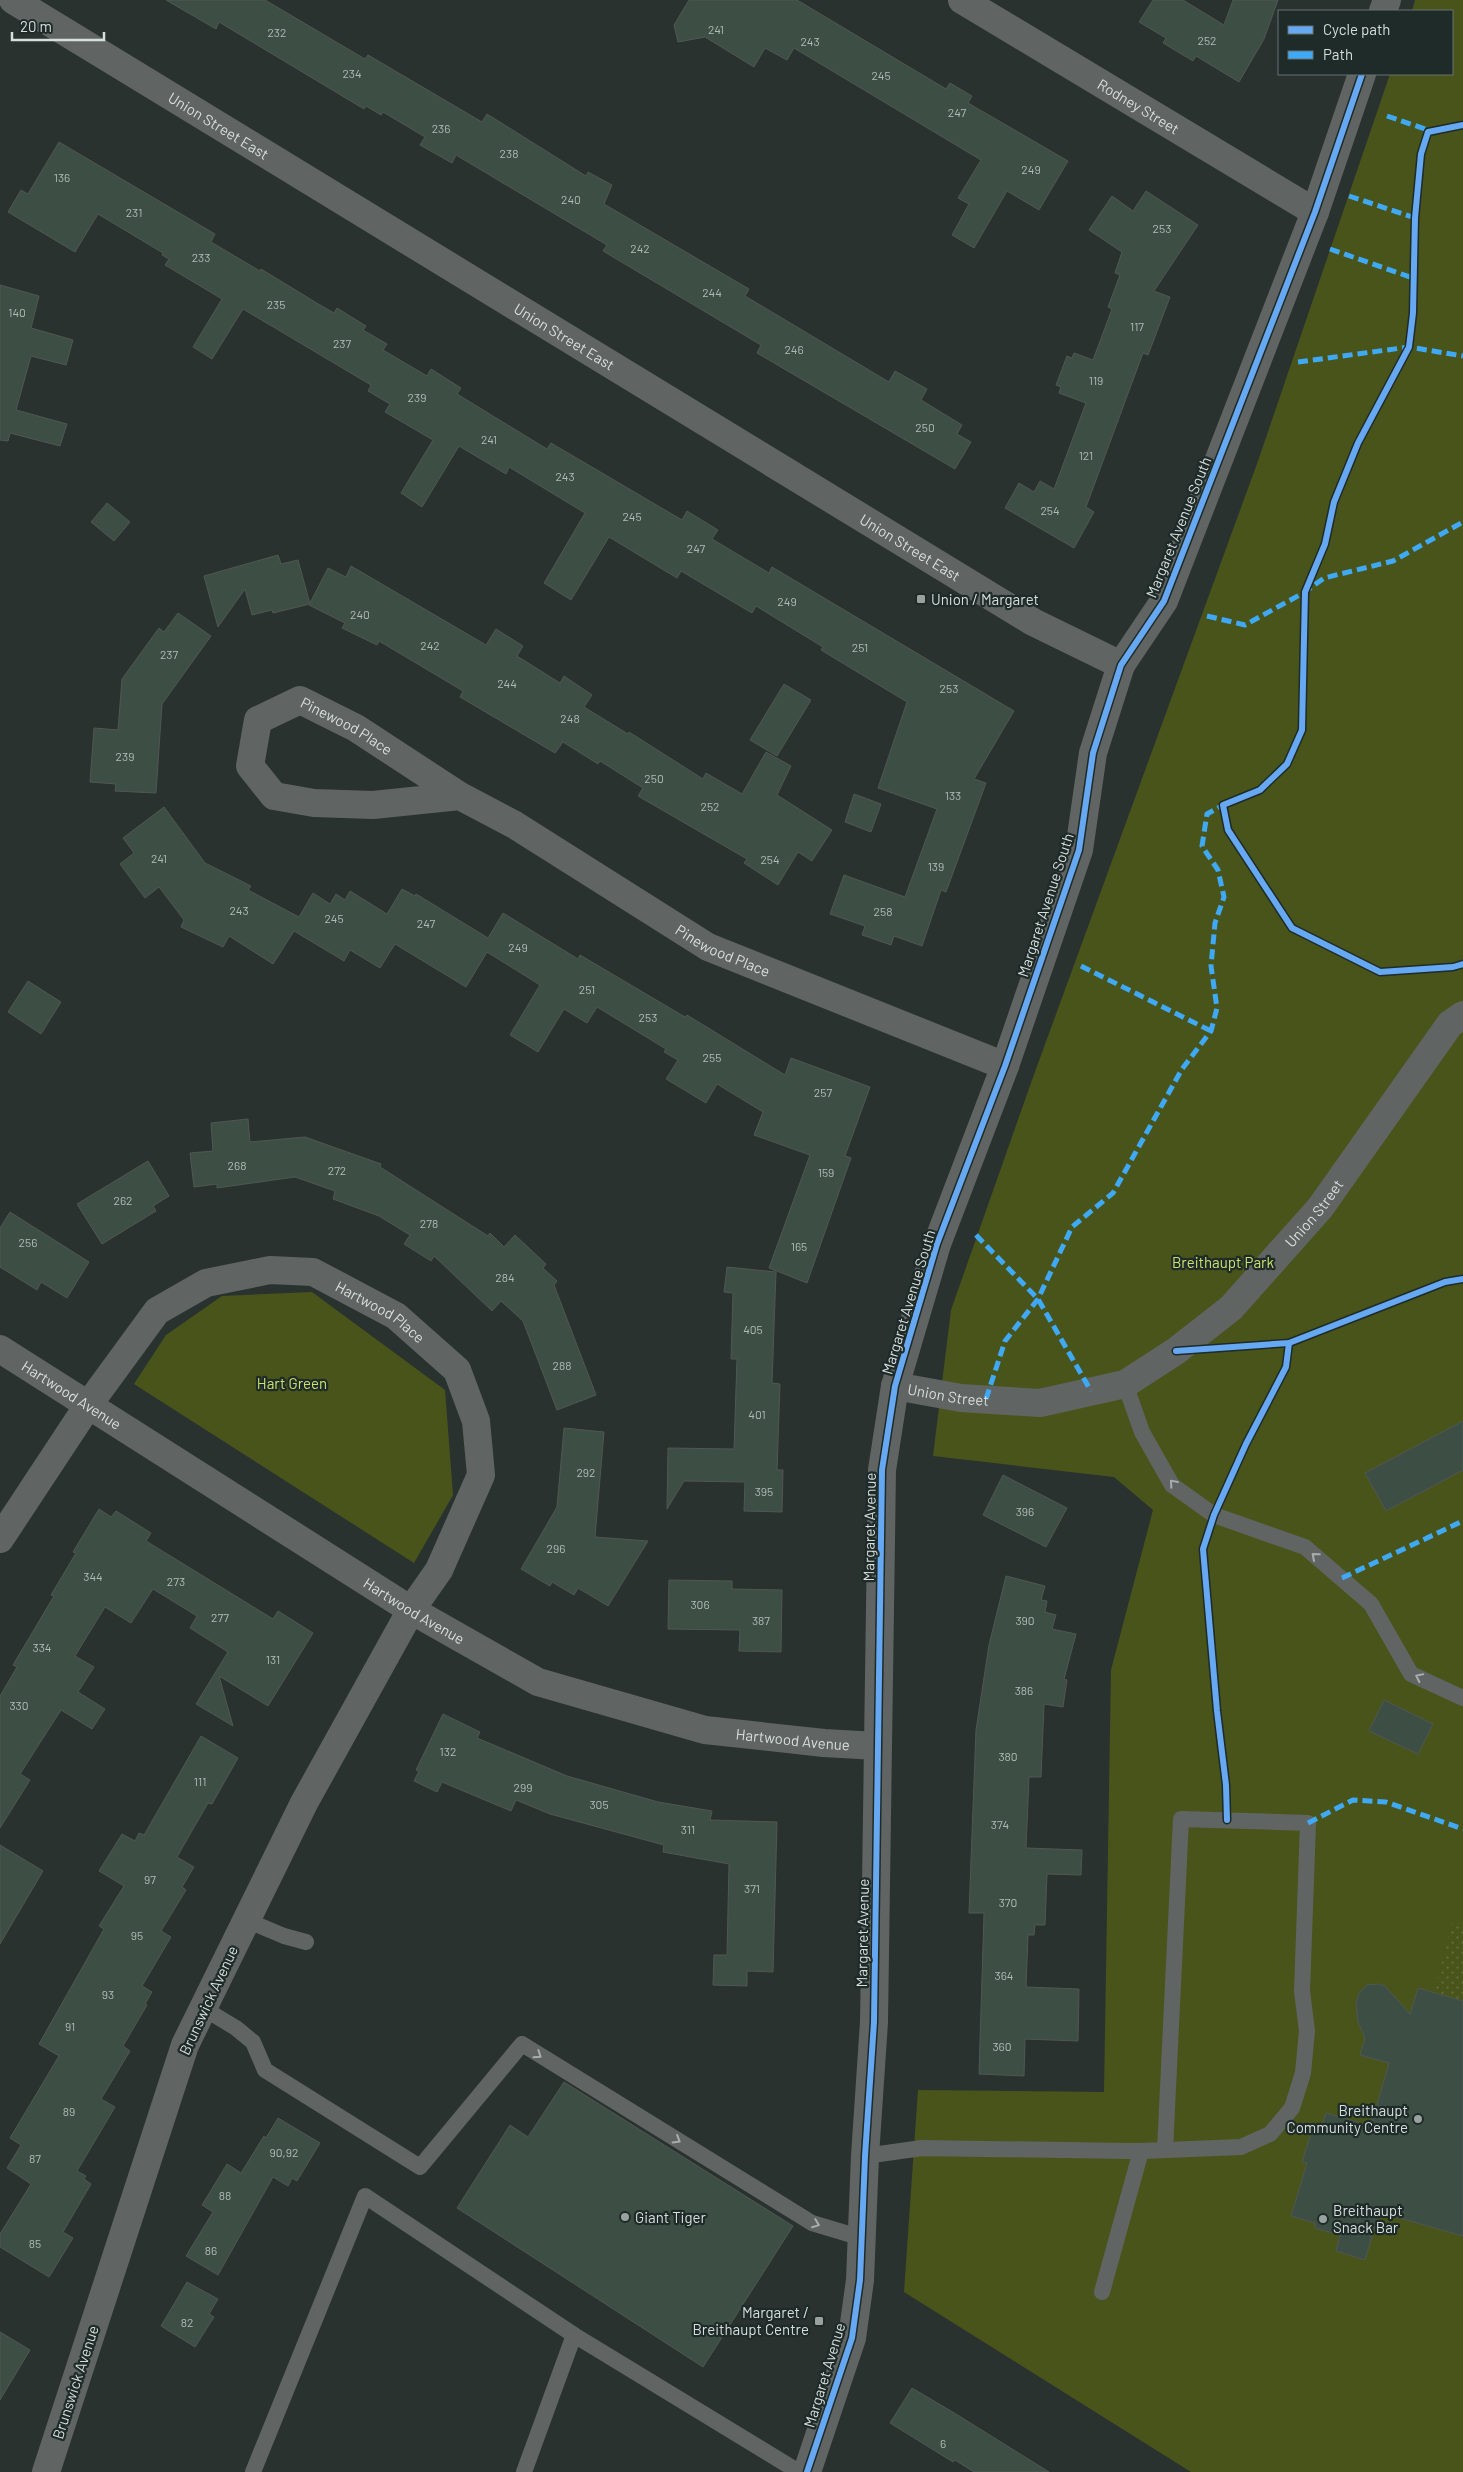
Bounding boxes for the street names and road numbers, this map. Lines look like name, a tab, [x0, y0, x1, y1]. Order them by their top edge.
street label: Rodney Street	[1094, 75, 1183, 138]
street label: Union Street East	[165, 88, 272, 163]
street label: Union Street East	[511, 299, 618, 374]
street label: Margaret Avenue South	[1142, 454, 1214, 600]
street label: Union Street East	[857, 510, 964, 585]
street label: Pinewood Place	[298, 693, 396, 758]
street label: Margaret Avenue South	[1013, 831, 1077, 979]
street label: Pinewood Place	[672, 920, 773, 980]
street label: Union Street	[1281, 1176, 1347, 1250]
street label: Margaret Avenue South	[877, 1228, 939, 1376]
street label: Hartwood Place	[333, 1277, 429, 1346]
street label: Hartwood Avenue	[19, 1356, 125, 1433]
street label: Union Street	[906, 1379, 989, 1409]
street label: Margaret Avenue	[859, 1472, 879, 1582]
street label: Hartwood Avenue	[360, 1573, 468, 1648]
street label: Hartwood Avenue	[735, 1724, 850, 1753]
street label: Margaret Avenue	[852, 1878, 872, 1988]
street label: Brunswick Avenue	[175, 1943, 241, 2057]
street label: Margaret Avenue	[799, 2320, 849, 2430]
street label: Brunswick Avenue	[48, 2323, 102, 2441]

